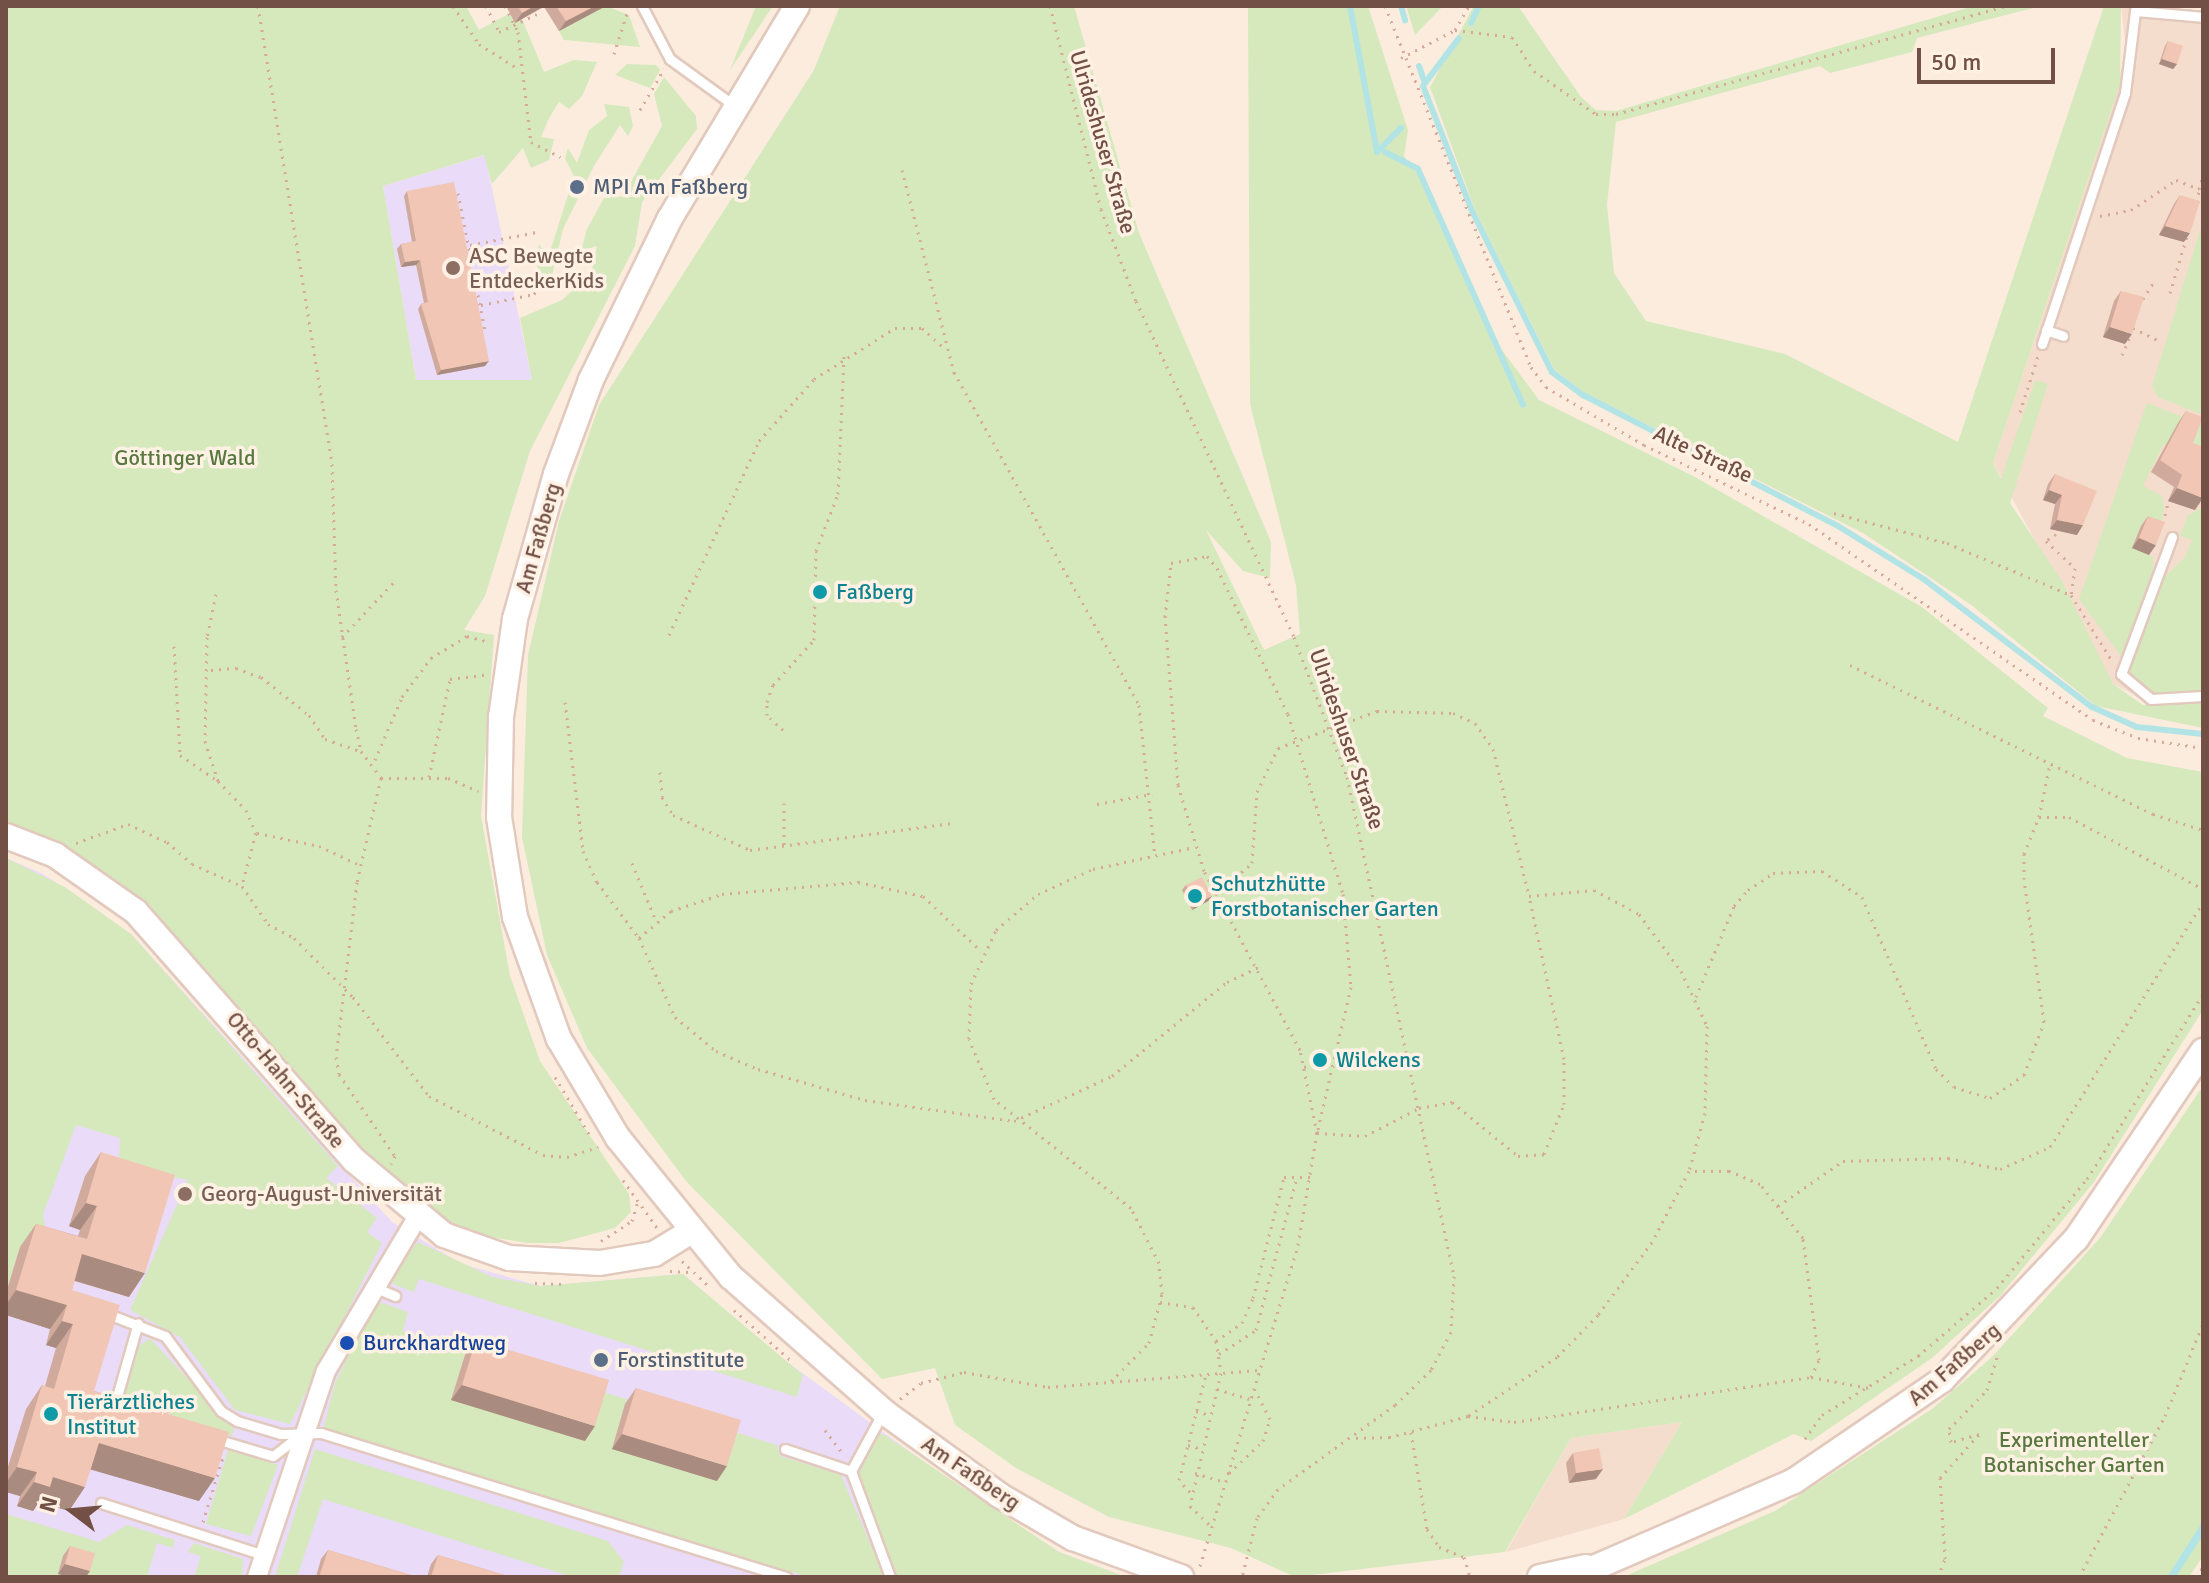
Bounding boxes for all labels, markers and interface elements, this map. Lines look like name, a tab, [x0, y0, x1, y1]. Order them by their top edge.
scale bar	[1921, 32, 2059, 82]
street label: Ulrideshuser Straße	[1064, 47, 1142, 237]
text: 50 m	[1931, 47, 1981, 77]
place label: MPI Am Faßberg	[593, 174, 748, 200]
marker: MPI Am Faßberg	[568, 178, 586, 196]
place label: ASC Bewegte EntdeckerKids	[469, 242, 604, 294]
marker: ASC Bewegte EntdeckerKids	[444, 259, 462, 277]
street label: Alte Straße	[1649, 420, 1757, 488]
park label: Göttinger Wald	[114, 445, 256, 471]
street label: Am Faßberg	[510, 480, 566, 596]
place label: Faßberg	[836, 579, 914, 605]
marker: Faßberg	[811, 583, 829, 601]
street label: Ulrideshuser Straße	[1304, 645, 1390, 833]
place label: Schutzhütte Forstbotanischer Garten	[1211, 870, 1439, 922]
marker: Schutzhütte Forstbotanischer Garten	[1186, 887, 1204, 905]
street label: Otto-Hahn-Straße	[221, 1006, 351, 1154]
place label: Wilckens	[1336, 1047, 1421, 1073]
marker: Wilckens	[1311, 1051, 1329, 1069]
place label: Georg-August-Universität	[201, 1181, 442, 1207]
marker: Georg-August-Universität	[176, 1185, 194, 1203]
street label: Am Faßberg	[1902, 1317, 2006, 1411]
place label: Burckhardtweg	[363, 1330, 506, 1356]
marker: Burckhardtweg	[338, 1334, 356, 1352]
place label: Forstinstitute	[617, 1347, 744, 1373]
marker: Forstinstitute	[592, 1351, 610, 1369]
place label: Tierärztliches Institut	[67, 1388, 195, 1440]
marker: Tierärztliches Institut	[42, 1405, 60, 1423]
park label: Experimenteller Botanischer Garten	[1983, 1426, 2165, 1478]
street label: Am Faßberg	[917, 1430, 1025, 1516]
north arrow	[32, 1471, 112, 1551]
text: N	[33, 1493, 64, 1515]

